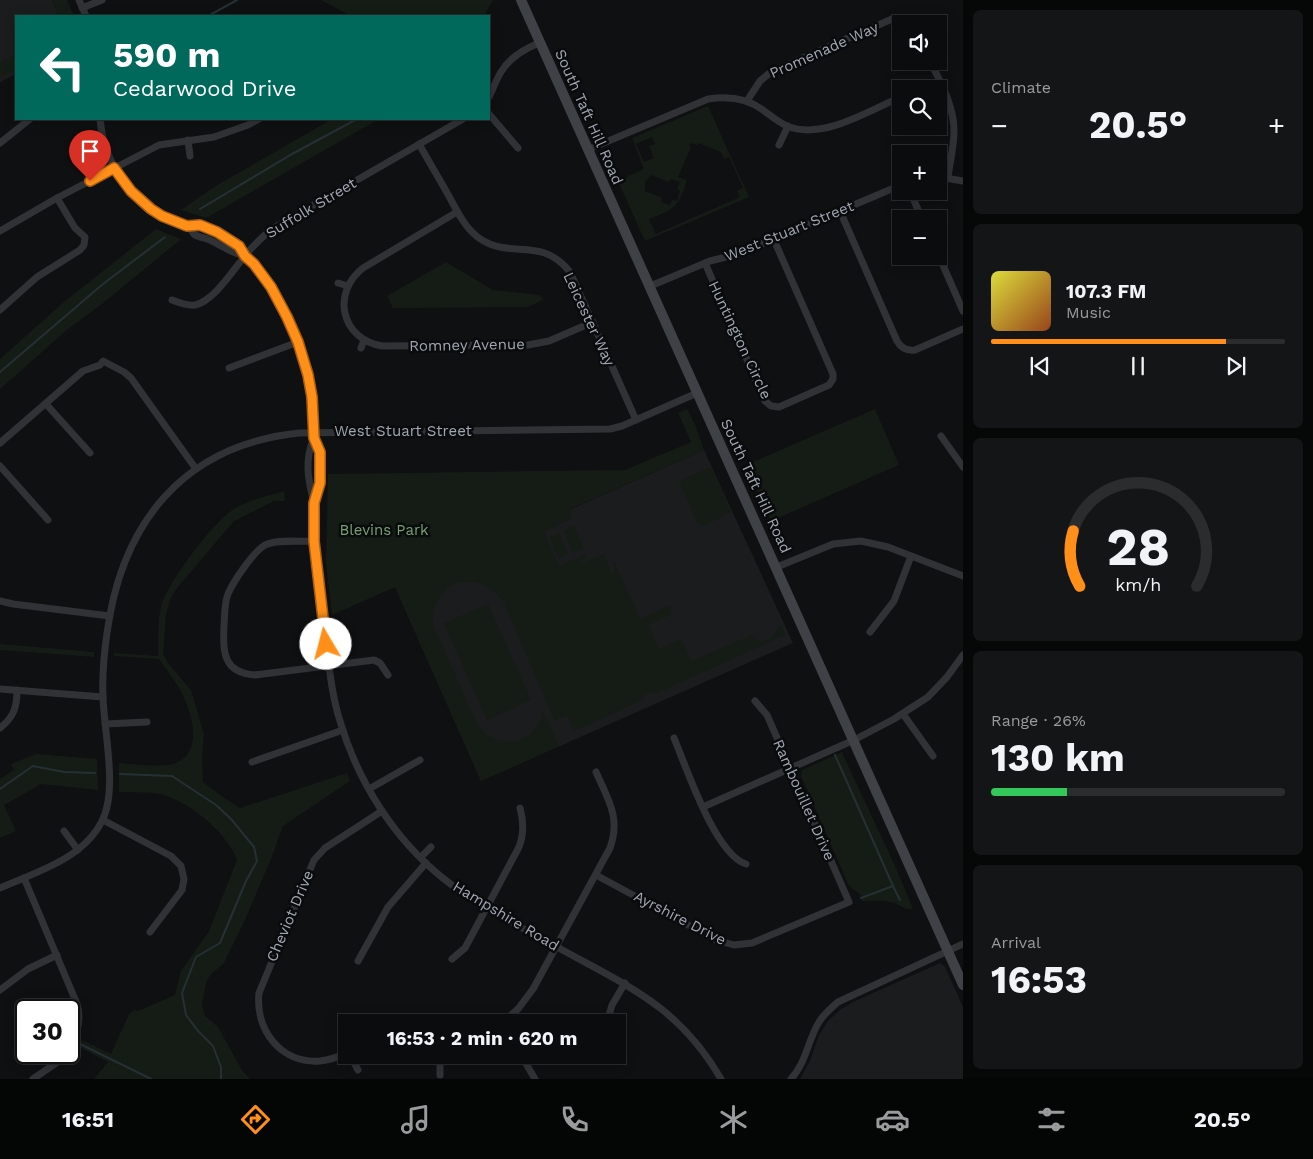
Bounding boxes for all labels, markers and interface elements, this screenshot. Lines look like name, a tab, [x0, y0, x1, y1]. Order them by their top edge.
map controls	[892, 15, 947, 265]
button: sound	[892, 15, 947, 70]
street label: Promenade Way	[767, 18, 881, 82]
text: 590 m	[113, 34, 220, 76]
icon: left	[30, 35, 95, 100]
street label: South Taft Hill Road	[551, 47, 627, 187]
text: Cedarwood Drive	[113, 76, 296, 101]
text: Climate	[991, 78, 1051, 97]
button: search	[892, 80, 947, 135]
text: 20.5°	[1089, 103, 1187, 147]
text: −	[991, 109, 1008, 142]
text: +	[1268, 109, 1285, 142]
pin	[69, 130, 111, 181]
icon: arrive	[76, 137, 104, 165]
button: +	[892, 145, 947, 200]
street label: Suffolk Street	[262, 174, 360, 242]
street label: West Stuart Street	[722, 197, 857, 265]
button: −	[892, 210, 947, 265]
street label: Leicester Way	[559, 269, 619, 369]
street label: Huntington Circle	[705, 278, 775, 402]
text: 107.3 FM	[1066, 280, 1146, 303]
text: Music	[1066, 303, 1111, 322]
street label: Romney Avenue	[409, 335, 525, 355]
icon: previous	[1026, 352, 1054, 380]
icon: pause	[1124, 352, 1152, 380]
icon: next	[1222, 352, 1250, 380]
street label: South Taft Hill Road	[717, 416, 795, 556]
street label: West Stuart Street	[334, 422, 473, 440]
text: 28	[1106, 517, 1170, 578]
park label: Blevins Park	[339, 521, 429, 539]
text: km/h	[1115, 574, 1161, 595]
position arrow	[299, 617, 351, 669]
text: Range · 26%	[991, 711, 1086, 730]
text: 130 km	[991, 736, 1125, 780]
street label: Rambouillet Drive	[769, 737, 839, 863]
street label: Cheviot Drive	[263, 868, 317, 964]
street label: Hampshire Road	[450, 877, 562, 955]
street label: Ayrshire Drive	[631, 887, 729, 949]
text: Arrival	[991, 933, 1041, 952]
text: 16:53	[991, 958, 1087, 1002]
speed limit sign: 30	[15, 999, 80, 1064]
text: 16:53 · 2 min · 620 m	[387, 1027, 577, 1050]
icon: directions	[238, 1102, 273, 1137]
icon: music	[398, 1102, 433, 1137]
icon: phone	[557, 1102, 592, 1137]
icon: climate	[716, 1102, 751, 1137]
icon: car	[875, 1102, 910, 1137]
icon: filters	[1034, 1102, 1069, 1137]
text: 16:51	[62, 1107, 114, 1132]
text: 20.5°	[1194, 1107, 1251, 1132]

